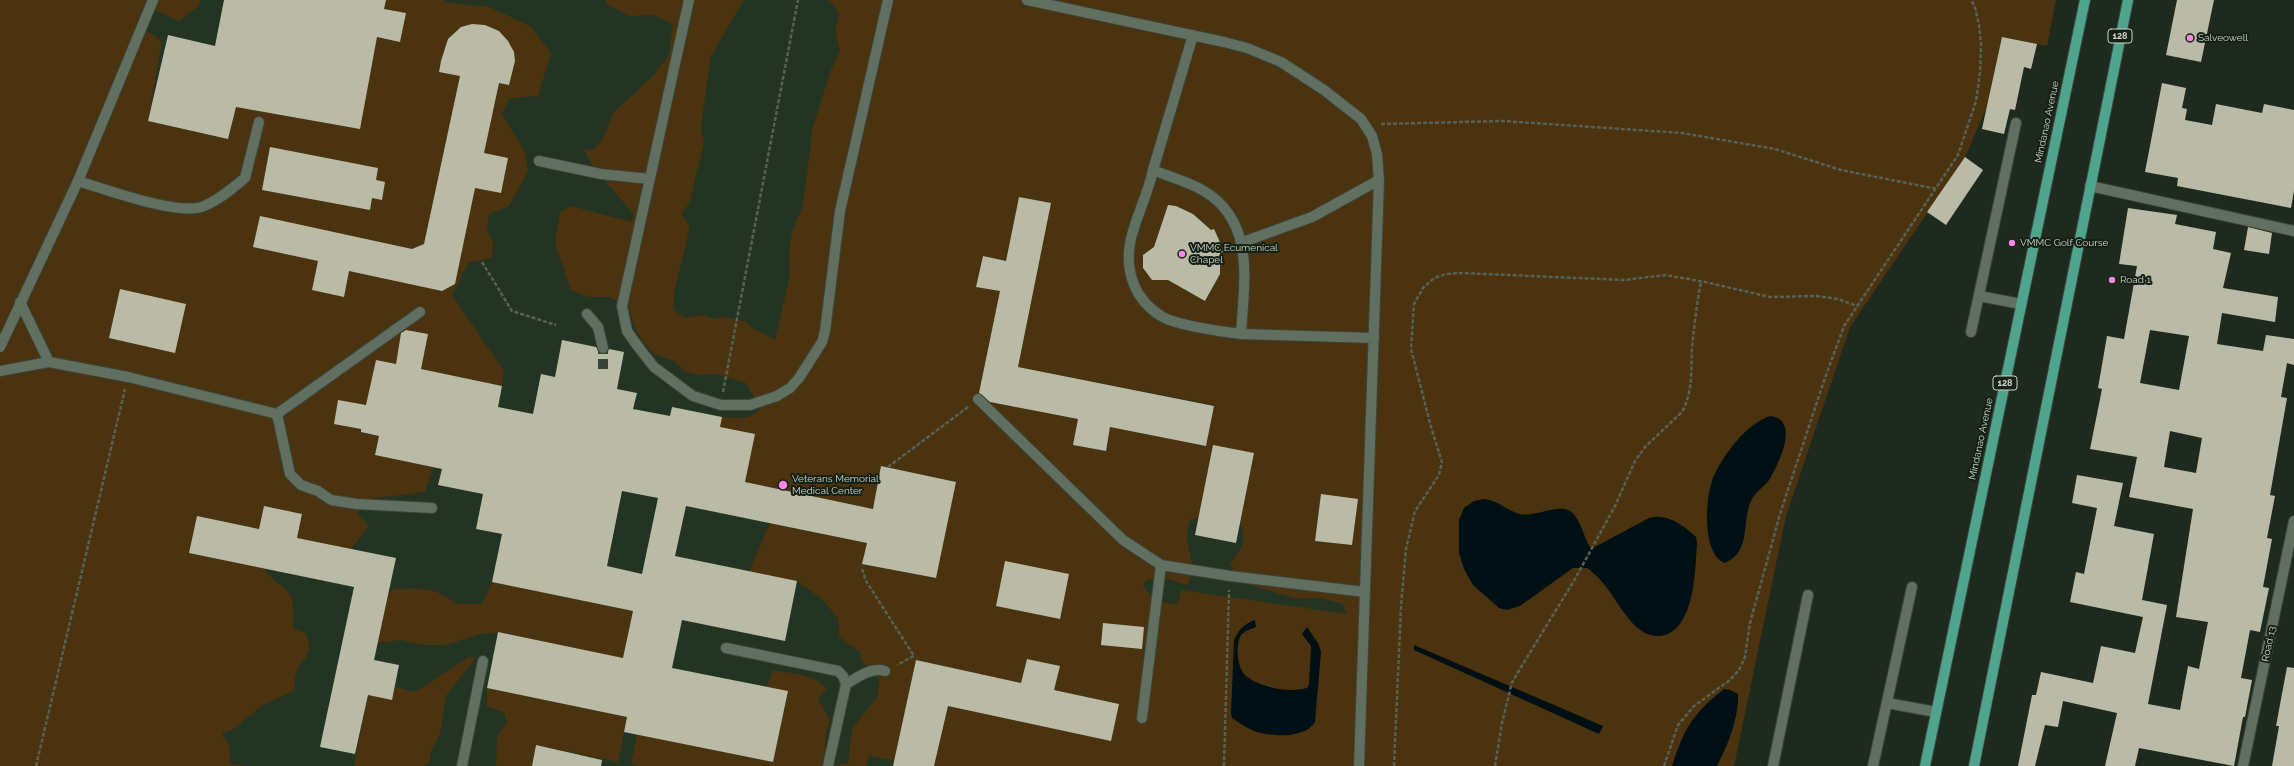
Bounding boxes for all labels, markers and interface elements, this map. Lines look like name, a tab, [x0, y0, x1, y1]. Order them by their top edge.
road number: 128	[2108, 29, 2132, 43]
place label: Salveowell	[2198, 32, 2248, 44]
marker: Salveowell	[2185, 33, 2195, 43]
street label: Mindanao Avenue	[2032, 80, 2062, 164]
place label: VMMC Golf Course	[2020, 237, 2108, 249]
marker: VMMC Golf Course	[2007, 238, 2017, 248]
place label: VMMC Ecumenical Chapel	[1190, 242, 1278, 266]
marker: VMMC Ecumenical Chapel	[1177, 249, 1187, 259]
place label: Road 1	[2120, 274, 2151, 286]
marker: Road 1	[2107, 275, 2117, 285]
road number: 128	[1993, 376, 2017, 390]
street label: Mindanao Avenue	[1966, 397, 1996, 481]
place label: Veterans Memorial Medical Center	[792, 473, 879, 496]
marker: Veterans Memorial Medical Center	[777, 479, 789, 491]
street label: Road 13	[2259, 625, 2279, 663]

